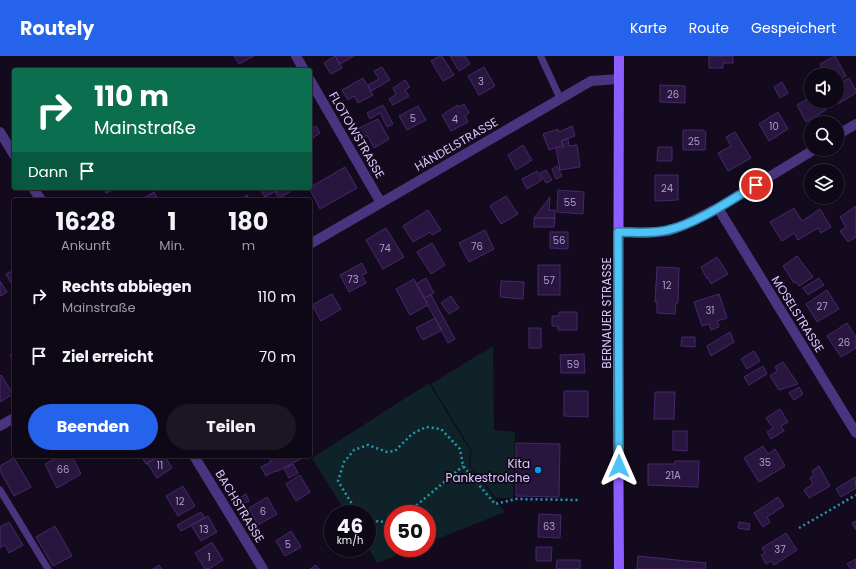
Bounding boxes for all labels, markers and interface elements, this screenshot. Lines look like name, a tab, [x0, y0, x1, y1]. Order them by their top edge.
text: Routely	[20, 15, 94, 42]
text: Karte	[630, 18, 667, 38]
text: Route	[689, 18, 729, 38]
text: Gespeichert	[751, 18, 836, 38]
map controls	[804, 68, 844, 204]
button: sound	[804, 68, 844, 108]
house number: 3	[478, 74, 484, 89]
text: 110 m	[94, 77, 169, 116]
icon: right	[28, 84, 80, 136]
house number: 26	[667, 87, 679, 102]
street label: FLOTOWSTRASSE	[325, 89, 389, 181]
house number: 5	[410, 111, 416, 126]
house number: 4	[452, 112, 458, 127]
street label: HÄNDELSTRASSE	[411, 113, 501, 175]
text: Mainstraße	[94, 115, 196, 140]
button: search	[804, 116, 844, 156]
house number: 10	[769, 119, 779, 134]
house number: 25	[688, 134, 700, 149]
icon: arrive	[76, 160, 98, 182]
text: Dann	[28, 161, 68, 182]
button: layers	[804, 164, 844, 204]
pin	[739, 168, 773, 202]
icon: arrive	[745, 174, 767, 196]
house number: 24	[661, 181, 673, 196]
house number: 55	[564, 195, 576, 210]
text: 16:28	[55, 205, 116, 238]
text: 1	[168, 205, 177, 238]
text: 180	[228, 205, 268, 238]
house number: 56	[553, 233, 565, 248]
text: Ankunft	[61, 236, 110, 255]
text: Min.	[159, 236, 185, 255]
text: m	[242, 236, 255, 255]
house number: 76	[471, 239, 483, 254]
house number: 74	[379, 241, 391, 256]
street label: BERNAUER STRASSE	[598, 257, 615, 369]
house number: 73	[347, 272, 359, 287]
street label: MOSELSTRASSE	[768, 272, 828, 356]
house number: 57	[543, 273, 555, 288]
text: Rechts abbiegen	[62, 276, 192, 297]
house number: 12	[663, 278, 672, 293]
icon: right	[28, 285, 50, 307]
text: 110 m	[258, 286, 296, 307]
text: Mainstraße	[62, 298, 136, 317]
house number: 27	[816, 299, 828, 314]
house number: 31	[705, 303, 715, 318]
house number: 26	[838, 335, 850, 350]
icon: arrive	[28, 345, 50, 367]
text: Ziel erreicht	[62, 346, 153, 367]
text: 70 m	[259, 346, 296, 367]
house number: 59	[567, 357, 579, 372]
button: Beenden	[28, 404, 158, 450]
button: Teilen	[166, 404, 296, 450]
position arrow	[598, 445, 640, 487]
place label: Kita Pankestrolche	[445, 455, 530, 486]
house number: 35	[759, 455, 771, 470]
house number: 11	[157, 458, 163, 473]
house number: 66	[57, 462, 69, 477]
marker: Kita Pankestrolche	[533, 465, 543, 475]
street label: BACHSTRASSE	[212, 466, 268, 546]
house number: 21A	[665, 468, 681, 483]
house number: 12	[176, 494, 185, 509]
house number: 6	[260, 504, 266, 519]
speed limit sign: 50	[384, 505, 436, 557]
text: 46	[337, 512, 363, 540]
house number: 63	[543, 519, 555, 534]
house number: 13	[199, 522, 209, 537]
text: km/h	[337, 533, 363, 548]
house number: 5	[285, 537, 291, 552]
house number: 37	[774, 542, 786, 557]
house number: 1	[207, 550, 211, 565]

